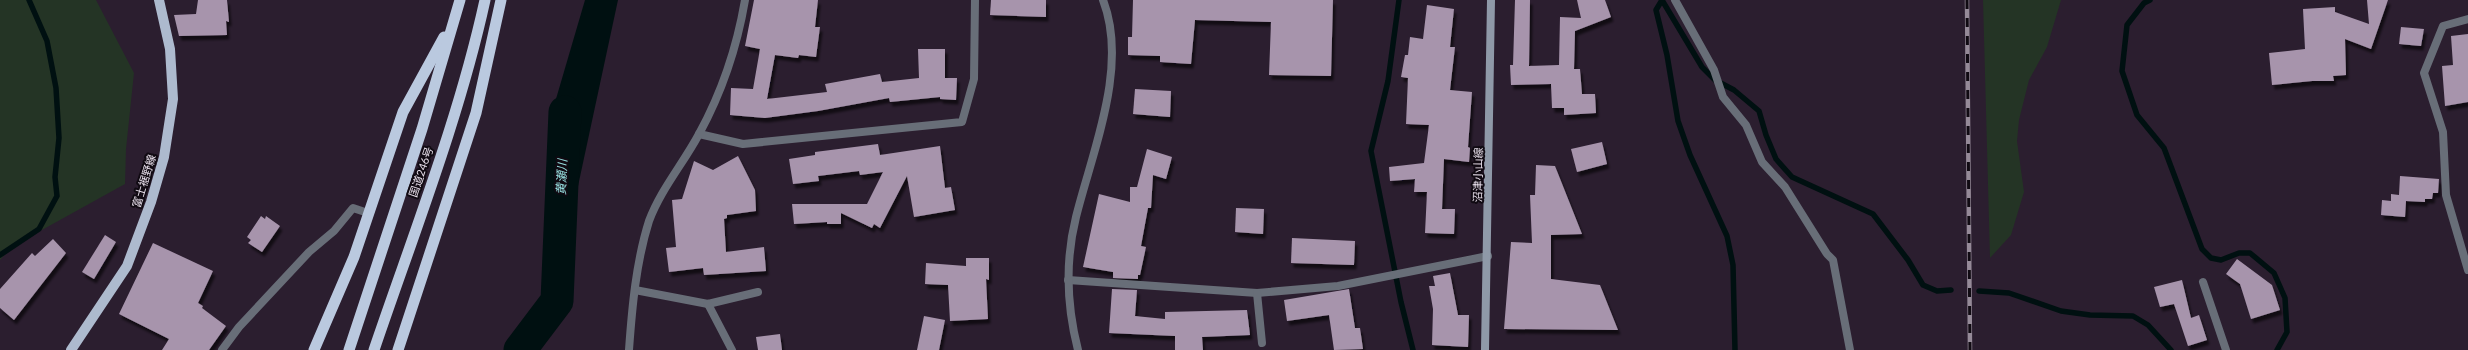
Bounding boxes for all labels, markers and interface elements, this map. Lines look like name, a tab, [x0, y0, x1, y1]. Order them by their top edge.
street label: 国道246号	[406, 145, 435, 199]
street label: 沼津小山線	[1471, 147, 1484, 203]
street label: 富士裾野線	[129, 153, 158, 209]
water label: 黄瀬川	[553, 157, 570, 195]

